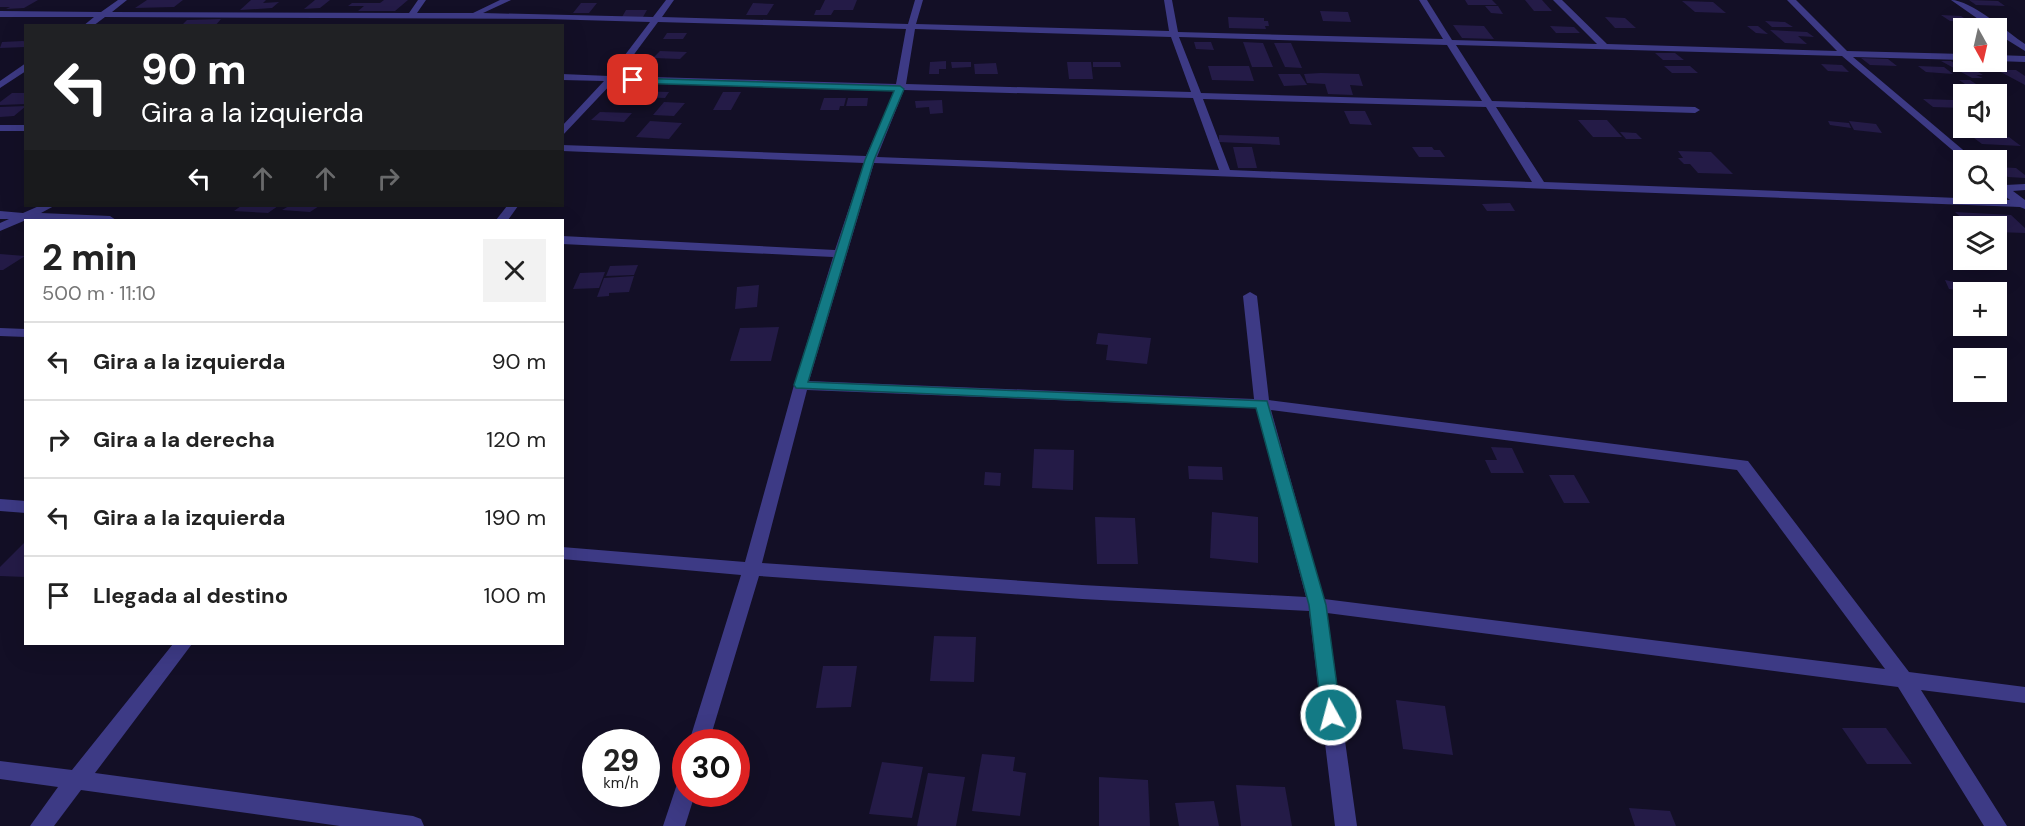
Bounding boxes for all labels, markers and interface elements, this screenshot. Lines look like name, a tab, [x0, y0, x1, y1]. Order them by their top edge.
north arrow	[1953, 18, 2007, 72]
map controls	[1953, 18, 2007, 402]
text: 90 m	[141, 42, 247, 97]
icon: left	[42, 48, 120, 126]
pin	[607, 54, 658, 105]
icon: arrive	[616, 63, 649, 96]
button: sound	[1953, 84, 2007, 138]
text: Gira a la izquierda	[141, 95, 364, 130]
button: search	[1953, 150, 2007, 204]
icon: left	[183, 162, 216, 195]
icon: ahead	[246, 162, 279, 195]
icon: ahead	[309, 162, 342, 195]
icon: right	[372, 162, 405, 195]
button: layers	[1953, 216, 2007, 270]
text: 2 min	[42, 234, 137, 281]
button: close	[483, 239, 546, 302]
text: 500 m · 11:10	[42, 280, 156, 306]
button: +	[1953, 282, 2007, 336]
icon: left	[42, 345, 75, 378]
text: Gira a la izquierda	[93, 347, 285, 376]
text: 90 m	[492, 347, 546, 376]
button: −	[1953, 348, 2007, 402]
icon: right	[42, 423, 75, 456]
text: Gira a la derecha	[93, 425, 275, 454]
text: 120 m	[486, 425, 546, 454]
icon: left	[42, 501, 75, 534]
text: Gira a la izquierda	[93, 503, 285, 532]
text: 190 m	[485, 503, 546, 532]
icon: arrive	[42, 579, 75, 612]
text: Llegada al destino	[93, 581, 288, 610]
text: 100 m	[484, 581, 546, 610]
position arrow	[1299, 683, 1363, 747]
speed limit sign: 30	[672, 729, 750, 807]
text: 29	[603, 741, 639, 780]
text: km/h	[603, 773, 639, 793]

